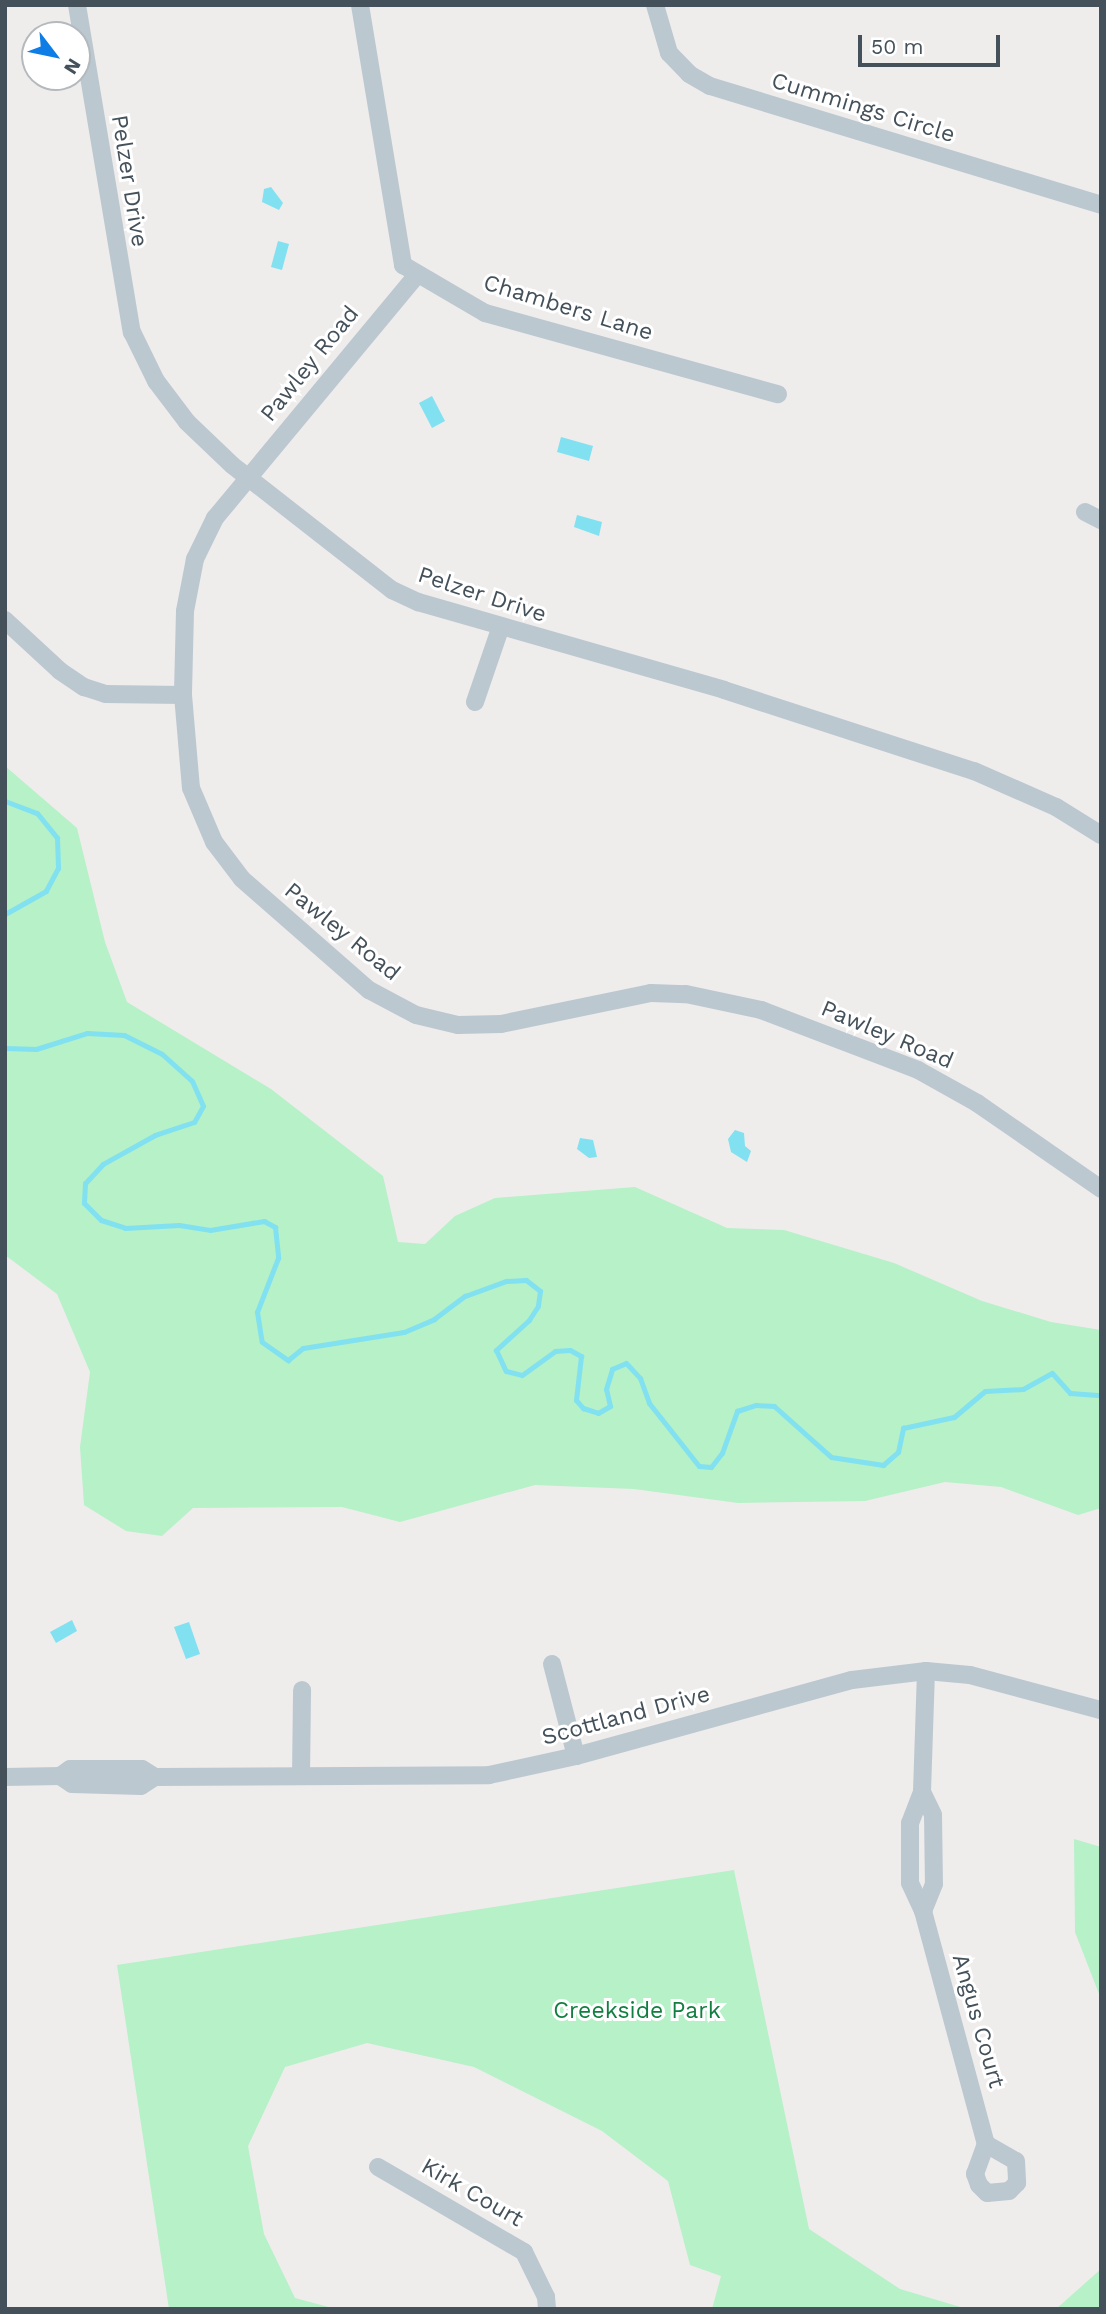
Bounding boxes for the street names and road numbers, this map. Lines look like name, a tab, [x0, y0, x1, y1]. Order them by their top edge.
street label: Cummings Circle	[768, 67, 958, 149]
street label: Pelzer Drive	[105, 113, 153, 249]
street label: Chambers Lane	[480, 269, 656, 347]
street label: Pawley Road	[255, 300, 365, 428]
street label: Pelzer Drive	[414, 561, 550, 629]
street label: Pawley Road	[278, 877, 406, 987]
street label: Pawley Road	[816, 995, 958, 1075]
street label: Scottland Drive	[539, 1680, 713, 1752]
street label: Angus Court	[946, 1951, 1010, 2091]
street label: Kirk Court	[416, 2153, 528, 2233]

